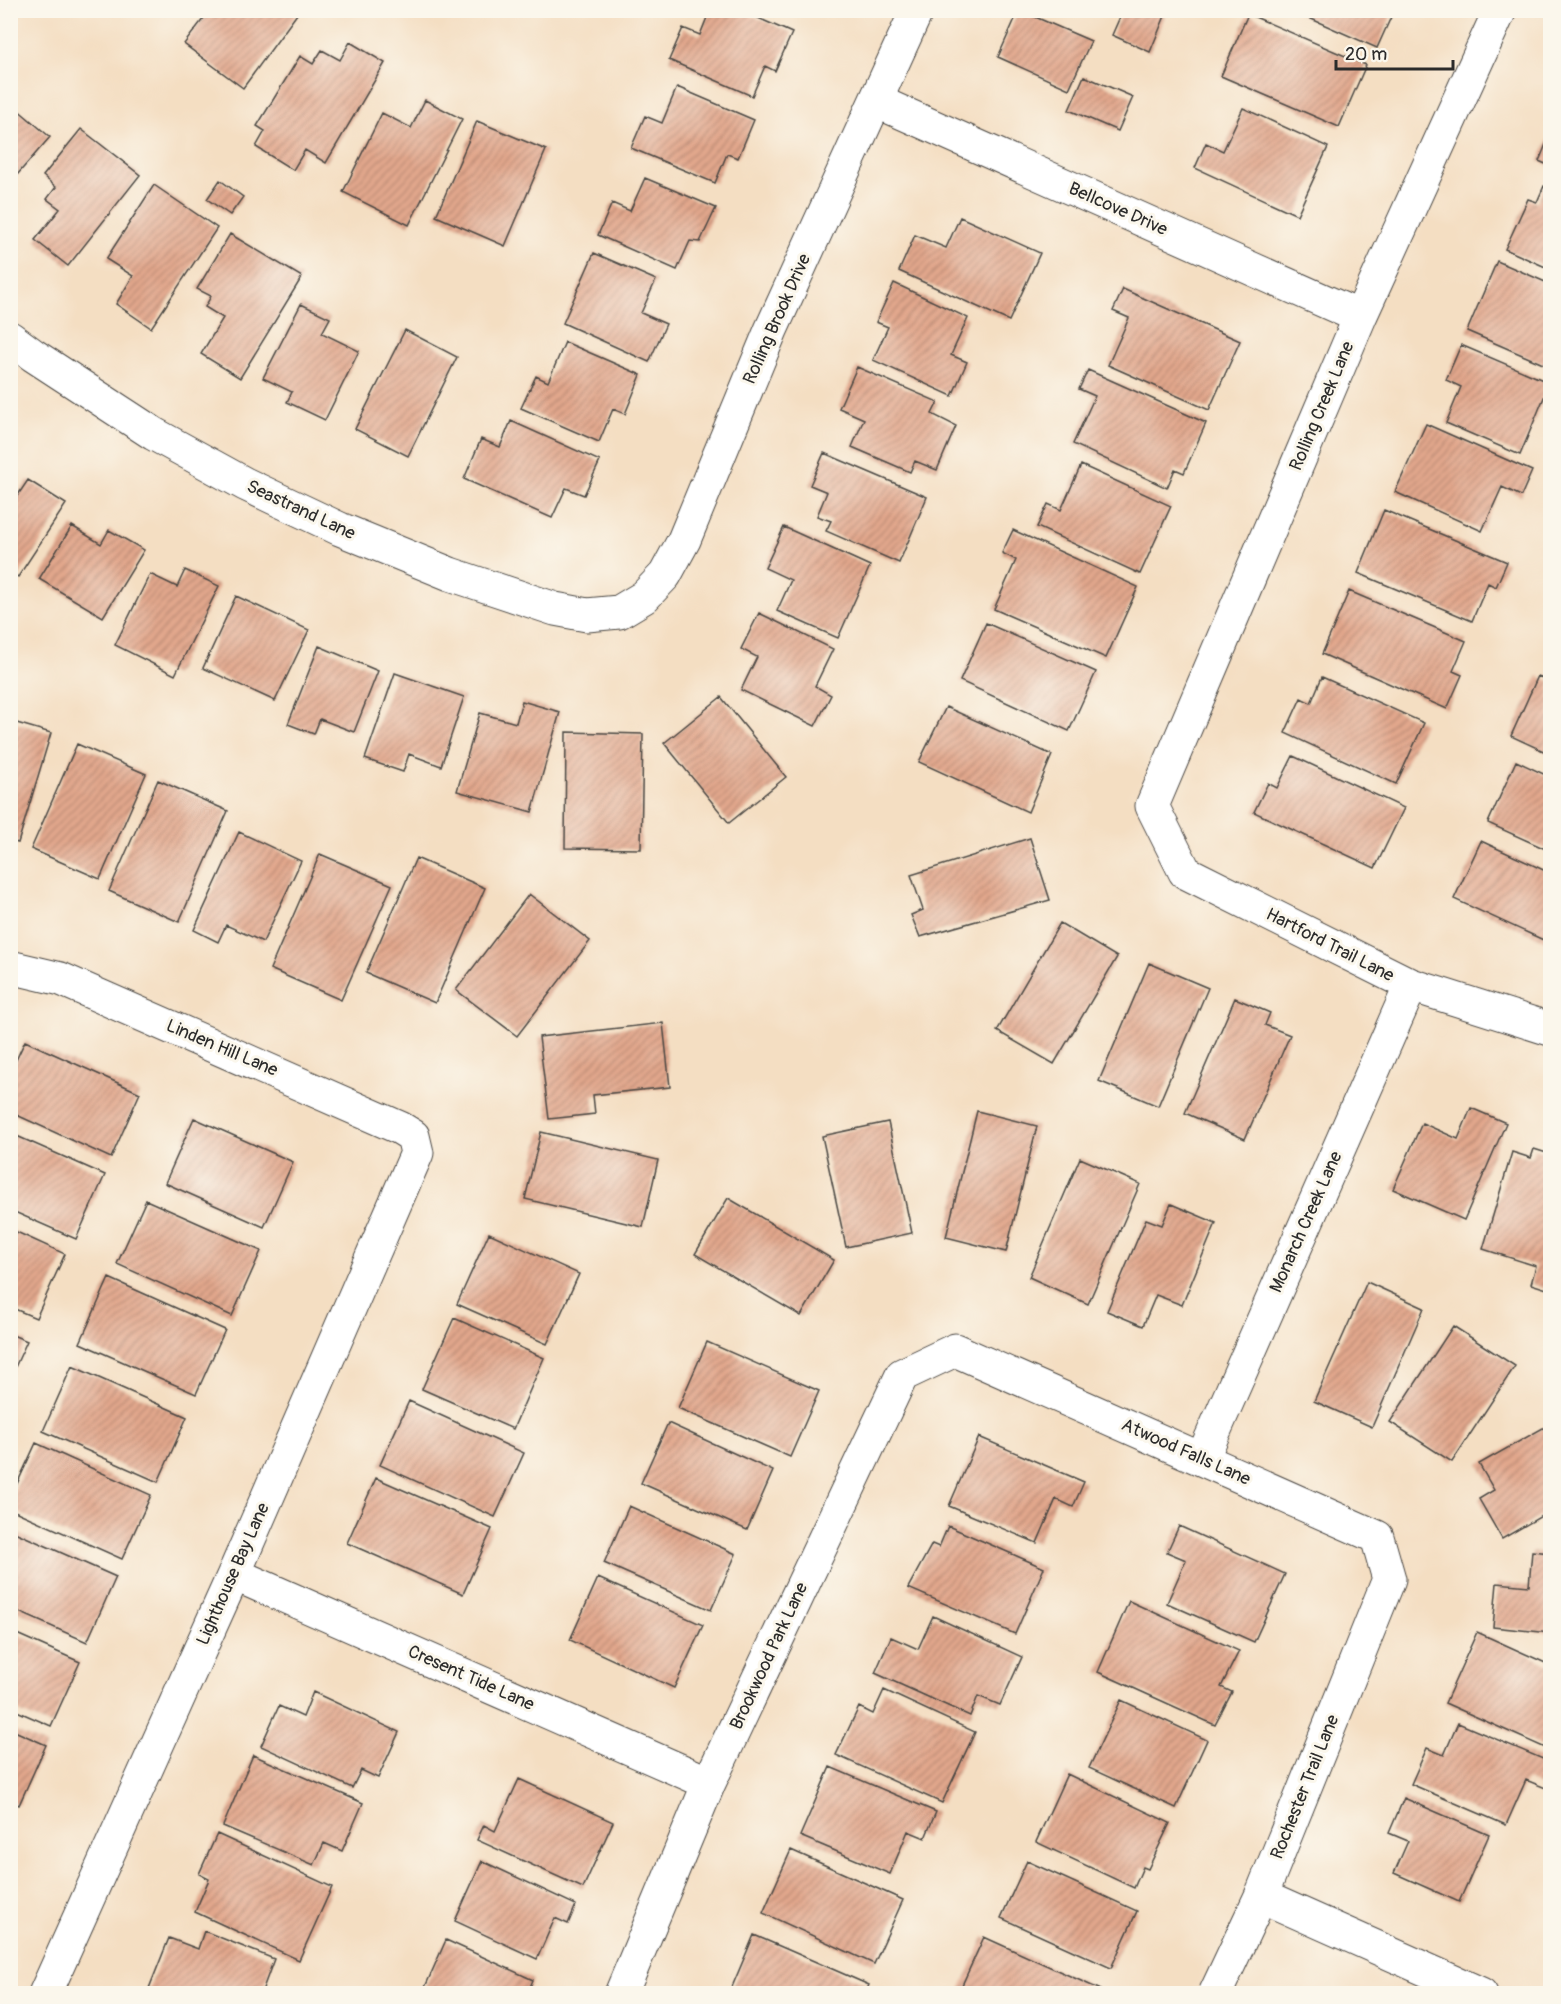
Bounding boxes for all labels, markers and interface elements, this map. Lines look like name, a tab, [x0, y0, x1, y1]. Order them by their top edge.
scale bar	[1336, 33, 1453, 71]
text: 20 m	[1345, 43, 1387, 66]
street label: Bellcove Drive	[1065, 177, 1171, 241]
street label: Rolling Brook Drive	[738, 250, 816, 388]
street label: Rolling Creek Lane	[1284, 338, 1360, 474]
street label: Seastrand Lane	[243, 475, 359, 545]
street label: Hartford Trail Lane	[1262, 903, 1398, 987]
street label: Linden Hill Lane	[163, 1014, 281, 1082]
street label: Monarch Creek Lane	[1265, 1148, 1348, 1296]
street label: Atwood Falls Lane	[1118, 1413, 1254, 1491]
street label: Lighthouse Bay Lane	[191, 1499, 275, 1649]
street label: Brookwood Park Lane	[725, 1579, 813, 1733]
street label: Cresent Tide Lane	[404, 1640, 538, 1716]
street label: Rochester Trail Lane	[1266, 1711, 1345, 1863]

